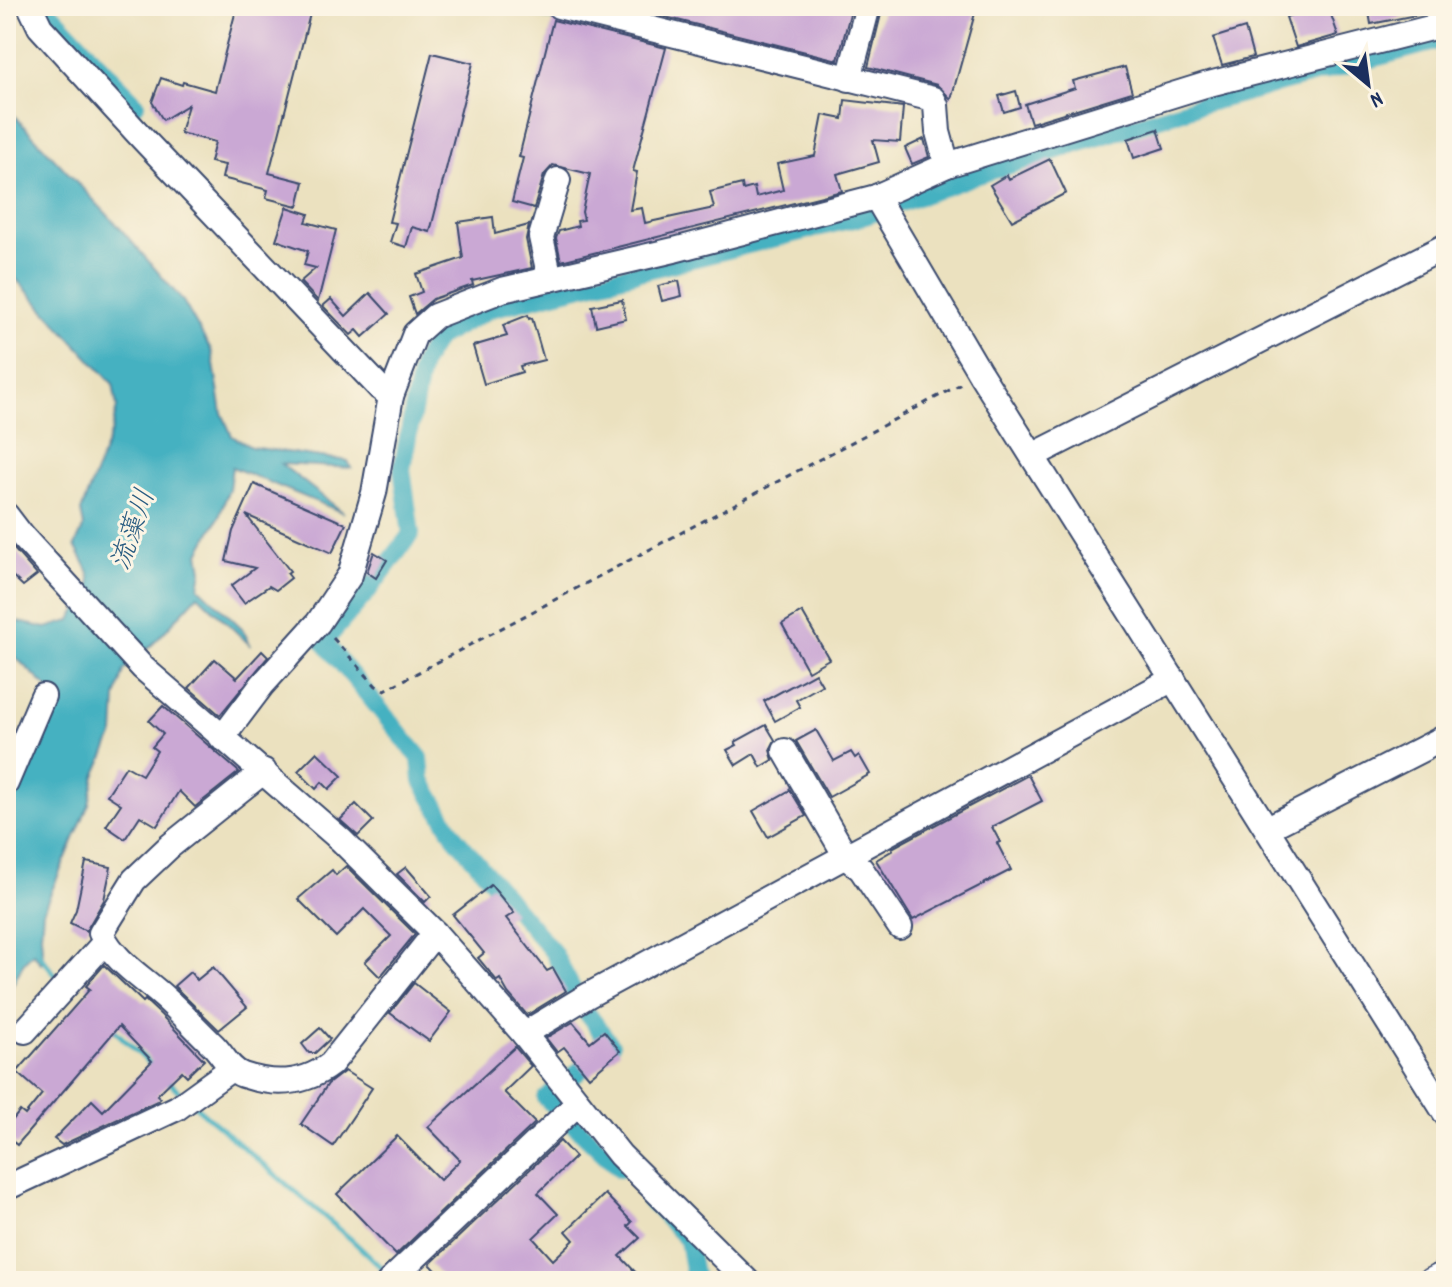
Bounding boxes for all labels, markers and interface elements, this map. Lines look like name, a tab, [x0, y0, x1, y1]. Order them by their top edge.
north arrow	[1328, 44, 1408, 124]
text: N	[1364, 82, 1388, 115]
water label: 流藻川	[103, 484, 168, 577]

